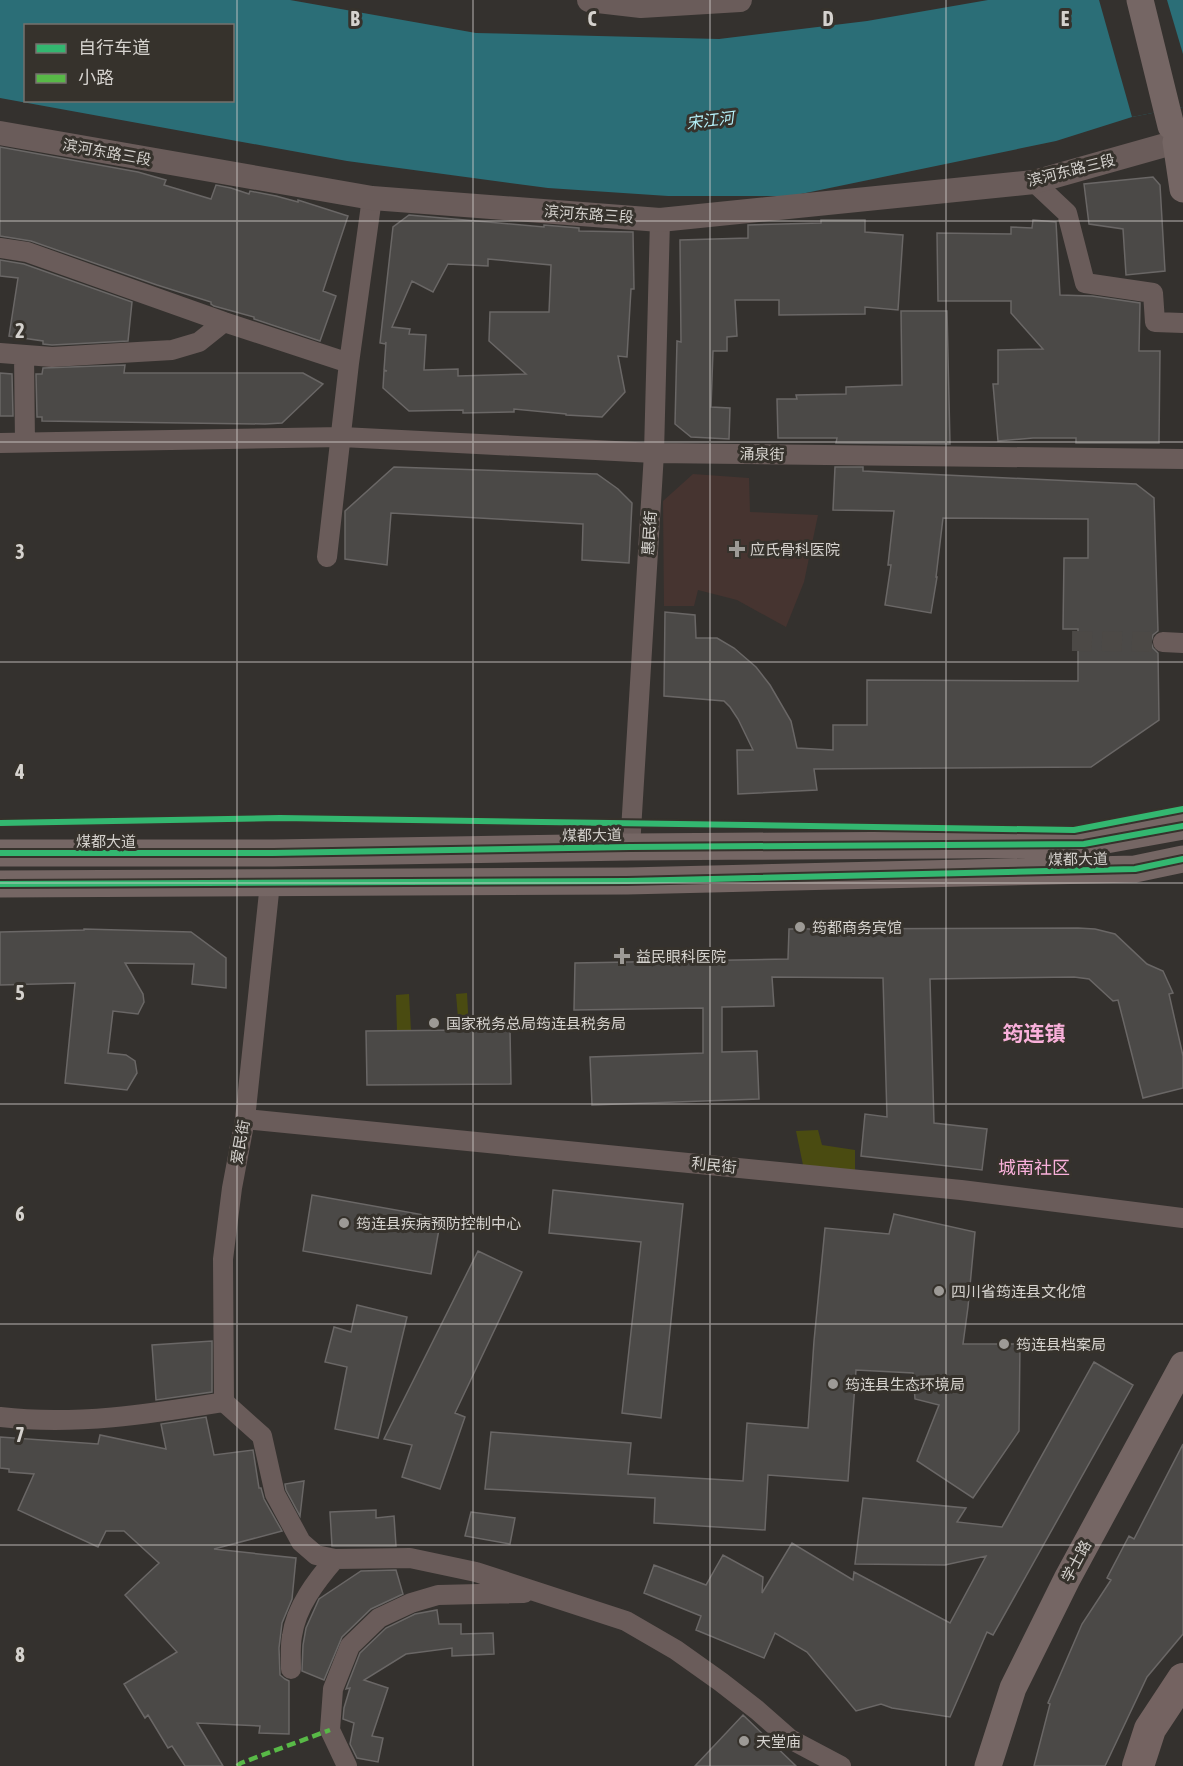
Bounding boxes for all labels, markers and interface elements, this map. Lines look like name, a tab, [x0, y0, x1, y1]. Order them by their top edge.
text: B	[350, 7, 360, 30]
text: C	[588, 7, 597, 30]
text: D	[822, 7, 834, 30]
text: E	[1061, 7, 1070, 30]
legend	[24, 24, 234, 102]
text: 自行车道	[78, 37, 150, 58]
text: 小路	[78, 67, 114, 88]
water label: 宋江河	[685, 108, 738, 132]
street label: 滨河东路三段	[61, 136, 153, 168]
street label: 滨河东路三段	[1025, 151, 1117, 189]
street label: 滨河东路三段	[544, 202, 634, 226]
text: 2	[15, 319, 25, 342]
street label: 涌泉街	[739, 445, 785, 463]
street label: 惠民街	[639, 510, 659, 556]
text: 3	[15, 540, 25, 563]
marker: 应氏骨科医院	[728, 540, 746, 558]
place label: 应氏骨科医院	[750, 541, 840, 558]
text: 4	[14, 760, 25, 783]
street label: 煤都大道	[562, 826, 622, 844]
street label: 煤都大道	[76, 833, 136, 850]
street label: 煤都大道	[1048, 850, 1108, 868]
place label: 筠都商务宾馆	[812, 919, 902, 936]
marker: 筠都商务宾馆	[793, 920, 807, 934]
marker: 益民眼科医院	[613, 947, 631, 965]
place label: 益民眼科医院	[636, 948, 726, 965]
text: 5	[15, 981, 25, 1004]
place label: 国家税务总局筠连县税务局	[446, 1015, 626, 1032]
marker: 国家税务总局筠连县税务局	[427, 1016, 441, 1030]
district label: 筠连镇	[1003, 1021, 1066, 1045]
street label: 爱民街	[228, 1118, 252, 1166]
street label: 利民街	[691, 1154, 737, 1176]
district label: 城南社区	[998, 1157, 1070, 1178]
text: 6	[15, 1202, 25, 1225]
place label: 筠连县疾病预防控制中心	[356, 1215, 521, 1232]
marker: 筠连县疾病预防控制中心	[337, 1216, 351, 1230]
place label: 四川省筠连县文化馆	[951, 1283, 1086, 1300]
marker: 四川省筠连县文化馆	[932, 1284, 946, 1298]
place label: 筠连县档案局	[1016, 1336, 1106, 1353]
marker: 筠连县档案局	[997, 1337, 1011, 1351]
place label: 筠连县生态环境局	[845, 1376, 965, 1393]
marker: 筠连县生态环境局	[826, 1377, 840, 1391]
text: 7	[15, 1423, 25, 1446]
street label: 学士路	[1058, 1537, 1094, 1585]
text: 8	[15, 1643, 25, 1666]
place label: 天堂庙	[756, 1733, 801, 1750]
marker: 天堂庙	[737, 1734, 751, 1748]

